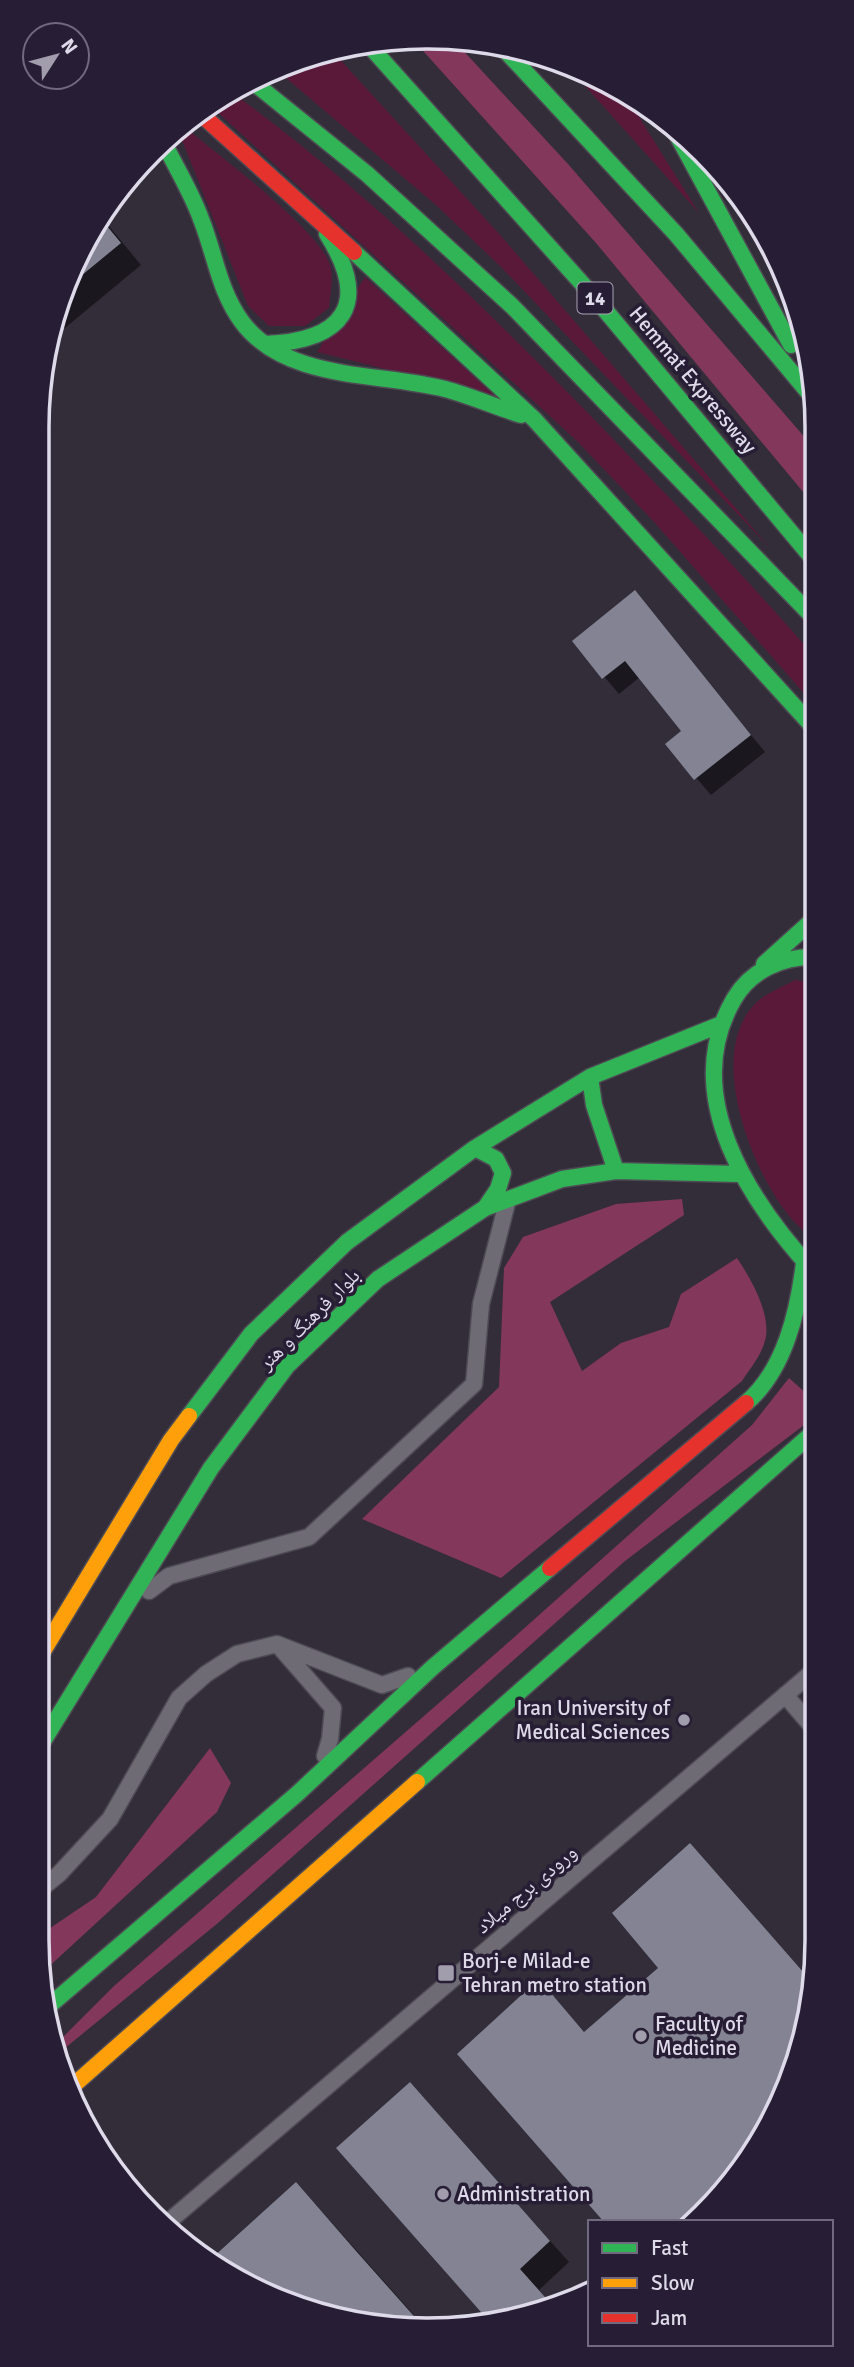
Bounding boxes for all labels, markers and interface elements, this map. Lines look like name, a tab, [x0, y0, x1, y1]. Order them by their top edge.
north arrow	[21, 21, 91, 91]
text: N	[55, 34, 83, 59]
road number: 14	[578, 282, 612, 314]
street label: Hemmat Expressway	[624, 301, 762, 459]
street label: بلوار فرهنگ و هنر	[252, 1263, 365, 1376]
place label: Iran University of Medical Sciences	[516, 1695, 671, 1745]
marker: Iran University of Medical Sciences	[676, 1712, 692, 1728]
street label: ورودی برج میلاد	[470, 1839, 582, 1939]
place label: Borj-e Milad-e Tehran metro station	[462, 1948, 647, 1998]
marker: Borj-e Milad-e Tehran metro station	[436, 1963, 456, 1983]
place label: Faculty of Medicine	[655, 2011, 744, 2061]
marker: Faculty of Medicine	[633, 2028, 649, 2044]
place label: Administration	[457, 2181, 591, 2207]
marker: Administration	[435, 2186, 451, 2202]
legend	[588, 2220, 833, 2346]
text: Fast	[651, 2235, 688, 2261]
text: Slow	[651, 2270, 695, 2296]
text: Jam	[651, 2305, 687, 2331]

